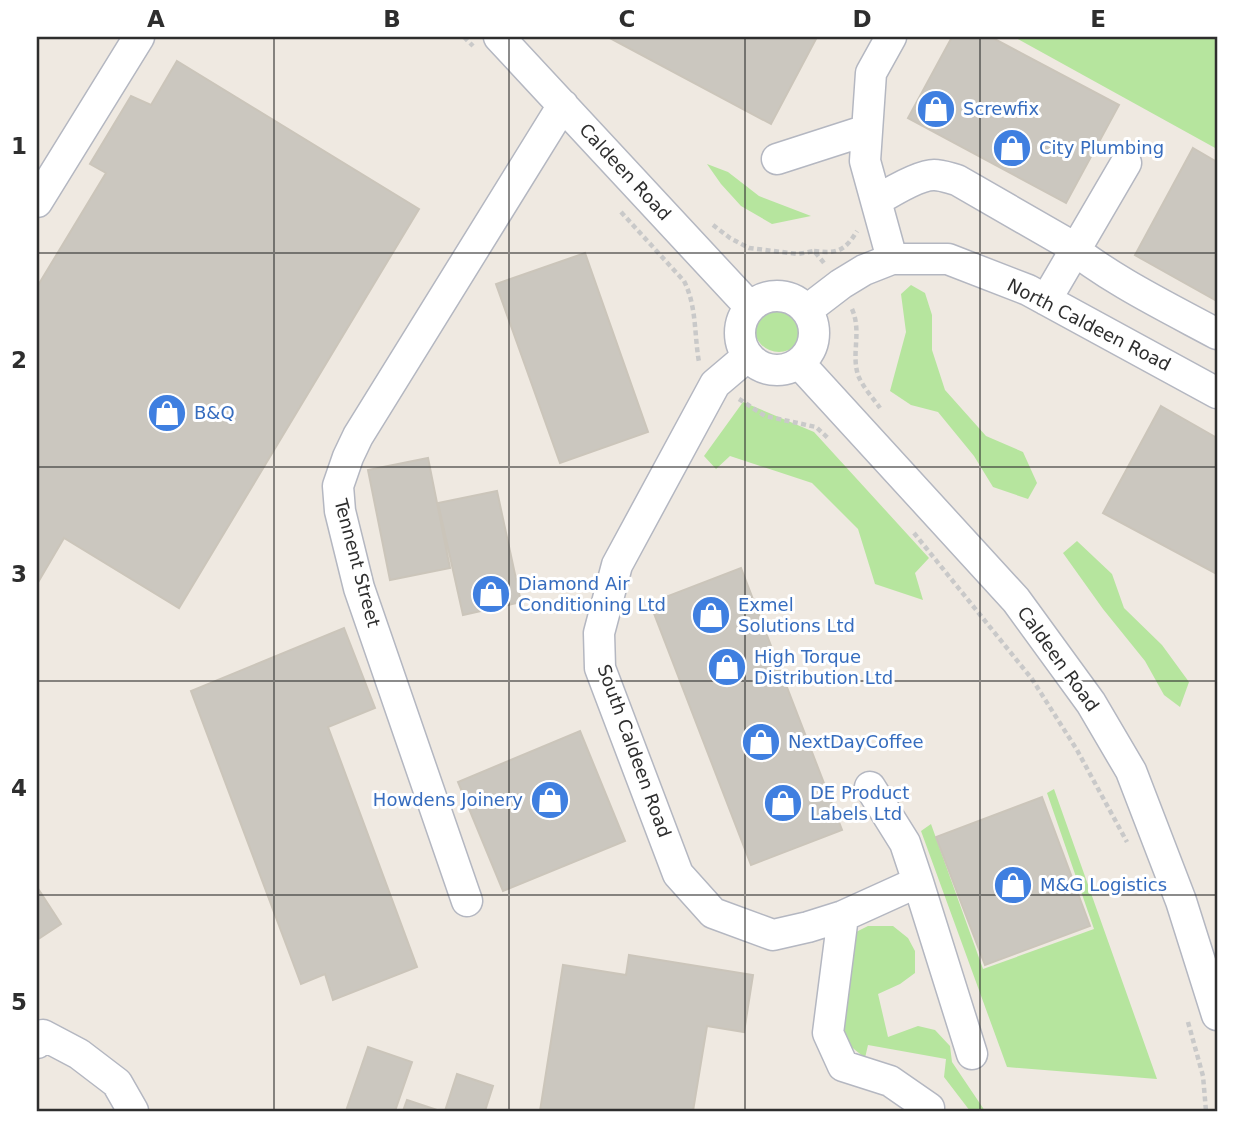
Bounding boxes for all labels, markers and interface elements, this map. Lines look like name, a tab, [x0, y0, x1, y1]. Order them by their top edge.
text: A	[147, 6, 165, 32]
text: B	[383, 6, 401, 32]
text: C	[619, 6, 635, 32]
text: D	[852, 6, 872, 32]
text: E	[1090, 6, 1106, 32]
shop icon: Screwfix	[915, 88, 957, 130]
place label: Screwfix	[963, 98, 1039, 119]
street label: Caldeen Road	[575, 119, 675, 224]
shop icon: City Plumbing	[991, 127, 1033, 169]
text: 1	[11, 133, 27, 159]
place label: City Plumbing	[1039, 137, 1164, 158]
street label: North Caldeen Road	[1004, 274, 1174, 375]
text: 2	[11, 347, 27, 373]
shop icon: B&Q	[146, 392, 188, 434]
place label: B&Q	[194, 402, 235, 423]
street label: Tennent Street	[330, 496, 385, 629]
text: 3	[11, 561, 27, 587]
shop icon: Diamond Air Conditioning Ltd	[470, 573, 512, 615]
place label: Diamond Air Conditioning Ltd	[518, 573, 666, 615]
shop icon: Exmel Solutions Ltd	[690, 594, 732, 636]
place label: Exmel Solutions Ltd	[738, 594, 855, 636]
street label: Caldeen Road	[1013, 602, 1103, 715]
shop icon: High Torque Distribution Ltd	[706, 646, 748, 688]
place label: High Torque Distribution Ltd	[754, 646, 893, 688]
street label: South Caldeen Road	[593, 661, 676, 840]
shop icon: NextDayCoffee	[740, 721, 782, 763]
place label: NextDayCoffee	[788, 731, 924, 752]
text: 4	[11, 775, 27, 801]
shop icon: Howdens Joinery	[529, 779, 571, 821]
shop icon: DE Product Labels Ltd	[762, 782, 804, 824]
place label: DE Product Labels Ltd	[810, 782, 909, 824]
place label: Howdens Joinery	[373, 789, 523, 810]
shop icon: M&G Logistics	[992, 864, 1034, 906]
place label: M&G Logistics	[1040, 874, 1167, 895]
text: 5	[11, 989, 27, 1015]

